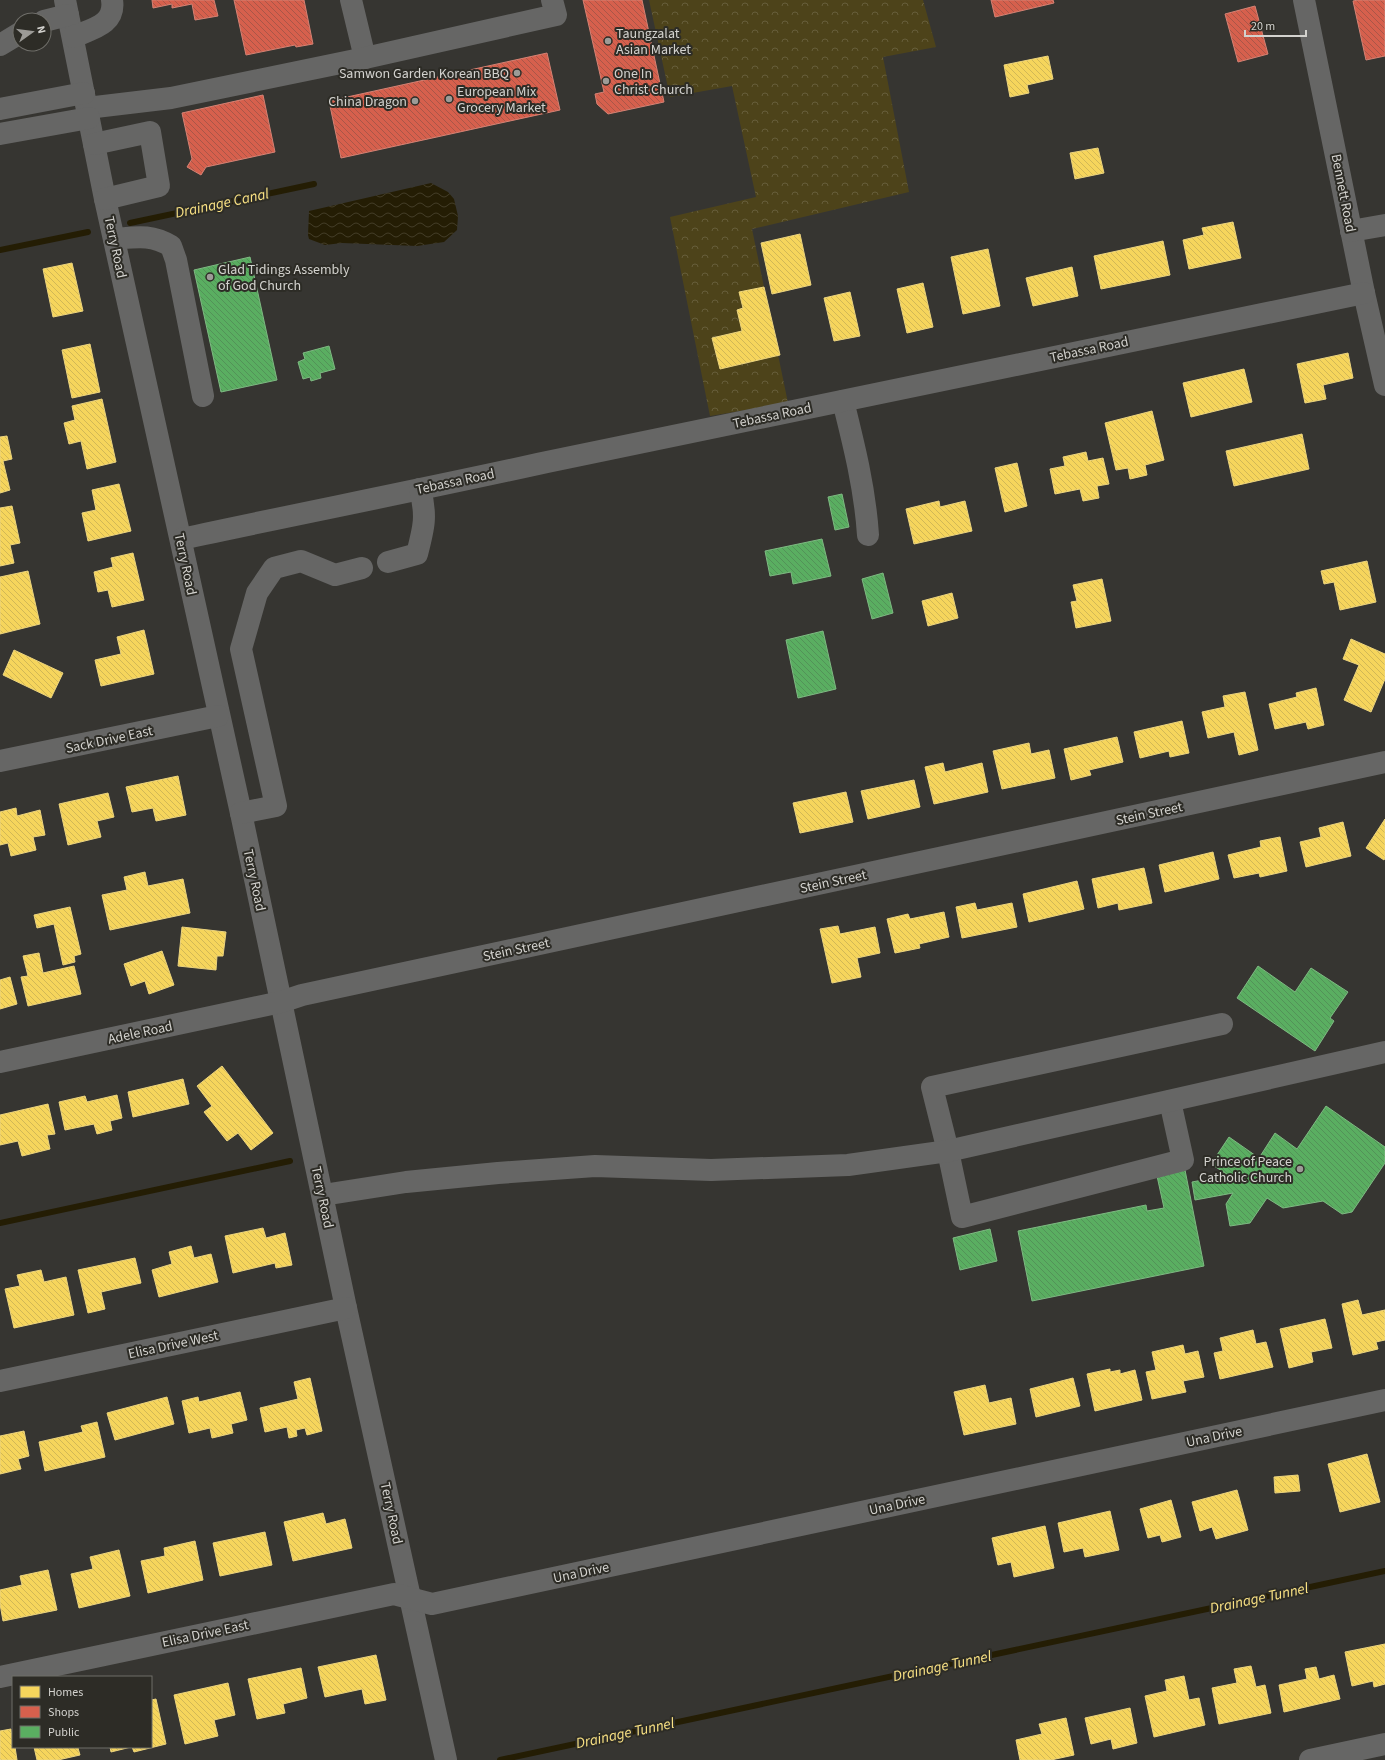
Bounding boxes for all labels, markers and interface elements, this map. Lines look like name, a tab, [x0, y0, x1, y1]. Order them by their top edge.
north arrow	[12, 12, 52, 52]
scale bar	[1245, 12, 1306, 38]
text: 20 m	[1251, 18, 1275, 35]
text: N	[33, 24, 49, 35]
place label: Taungzalat Asian Market	[616, 24, 691, 60]
marker: Taungzalat Asian Market	[603, 36, 613, 46]
place label: Samwon Garden Korean BBQ	[339, 64, 509, 84]
place label: One In Christ Church	[614, 64, 693, 100]
marker: Samwon Garden Korean BBQ	[512, 68, 522, 78]
marker: One In Christ Church	[601, 76, 611, 86]
place label: European Mix Grocery Market	[457, 82, 546, 118]
place label: China Dragon	[328, 92, 407, 112]
marker: European Mix Grocery Market	[444, 94, 454, 104]
marker: China Dragon	[410, 96, 420, 106]
street label: Bennett Road	[1326, 152, 1360, 234]
water label: Drainage Canal	[173, 183, 271, 224]
street label: Terry Road	[99, 214, 131, 280]
place label: Glad Tidings Assembly of God Church	[218, 260, 350, 296]
marker: Glad Tidings Assembly of God Church	[205, 272, 215, 282]
street label: Tebassa Road	[1048, 332, 1130, 368]
street label: Tebassa Road	[731, 398, 813, 434]
street label: Tebassa Road	[414, 464, 496, 500]
street label: Terry Road	[169, 531, 201, 597]
street label: Sack Drive East	[64, 721, 155, 759]
street label: Stein Street	[1114, 797, 1185, 831]
street label: Terry Road	[238, 847, 270, 913]
street label: Stein Street	[798, 865, 869, 899]
street label: Stein Street	[481, 933, 552, 967]
street label: Adele Road	[106, 1016, 174, 1050]
place label: Prince of Peace Catholic Church	[1199, 1152, 1292, 1188]
street label: Terry Road	[306, 1164, 338, 1230]
marker: Prince of Peace Catholic Church	[1295, 1164, 1305, 1174]
street label: Elisa Drive West	[126, 1326, 220, 1364]
street label: Una Drive	[1184, 1421, 1244, 1453]
street label: Terry Road	[375, 1480, 407, 1546]
street label: Una Drive	[867, 1489, 927, 1521]
street label: Una Drive	[551, 1557, 611, 1589]
water label: Drainage Tunnel	[1208, 1578, 1311, 1619]
street label: Elisa Drive East	[160, 1615, 251, 1653]
water label: Drainage Tunnel	[891, 1646, 994, 1687]
legend	[12, 1676, 152, 1748]
text: Homes	[48, 1684, 83, 1701]
text: Shops	[48, 1704, 79, 1721]
water label: Drainage Tunnel	[574, 1713, 677, 1754]
text: Public	[48, 1724, 80, 1741]

